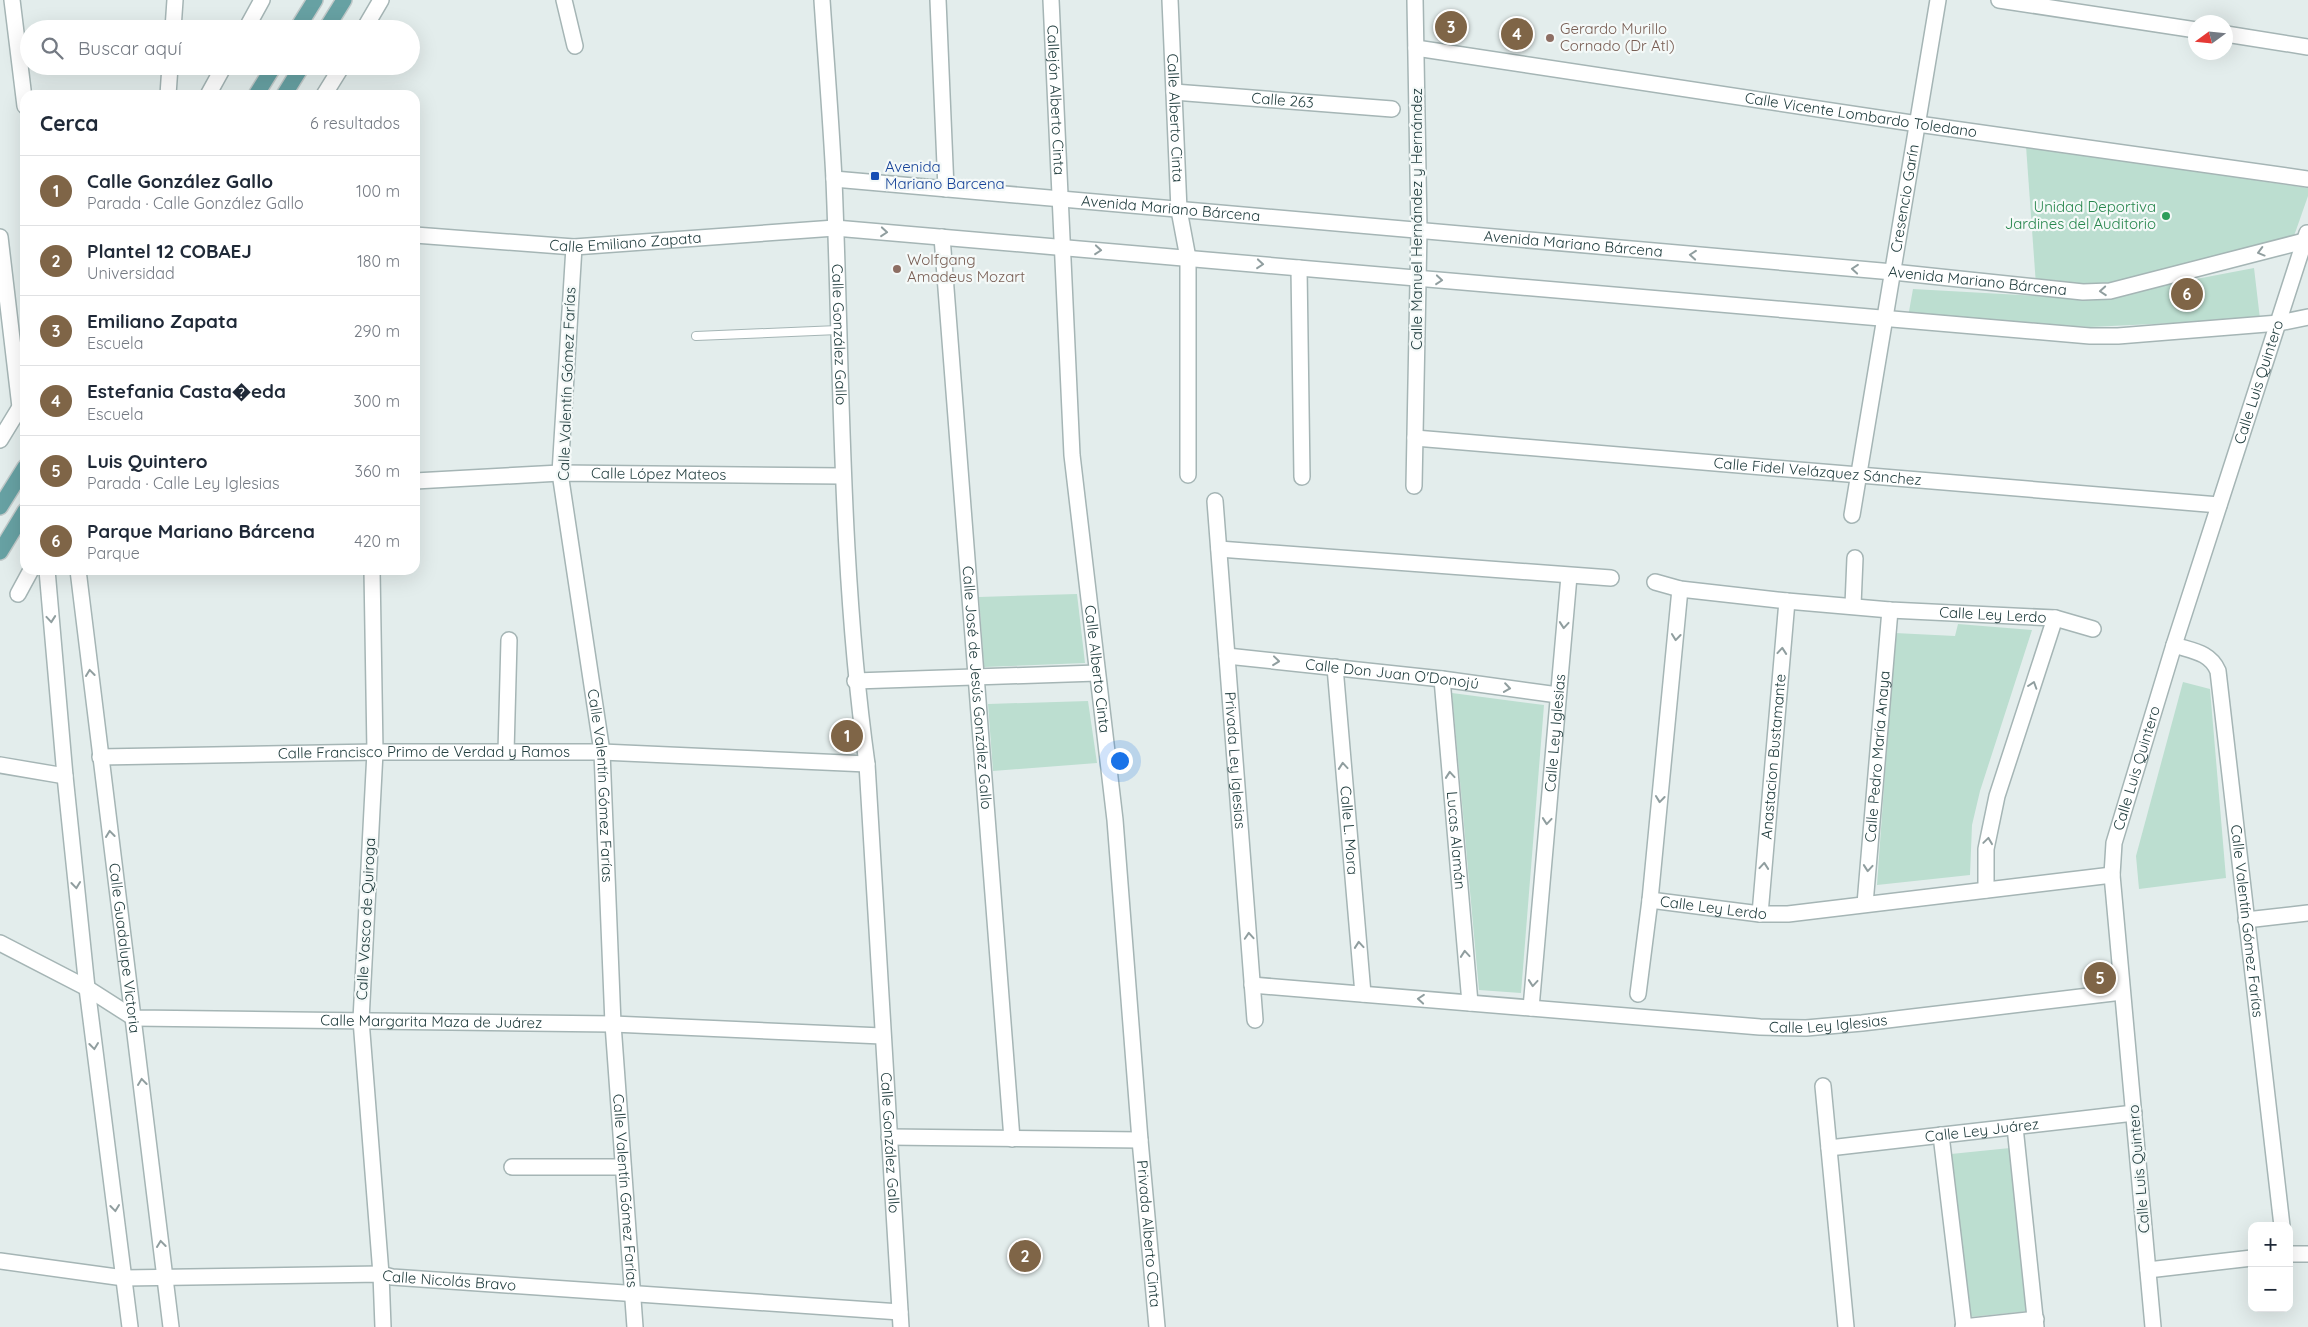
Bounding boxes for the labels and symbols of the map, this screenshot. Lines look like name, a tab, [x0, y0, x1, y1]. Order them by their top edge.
pin: 3	[1435, 8, 1467, 46]
pin: 4	[1501, 15, 1533, 53]
north arrow	[2188, 15, 2233, 60]
place label: Gerardo Murillo Cornado (Dr Atl)	[1560, 19, 1675, 55]
street label: Callejón Alberto Cinta	[1043, 24, 1069, 176]
marker: Gerardo Murillo Cornado (Dr Atl)	[1544, 32, 1556, 44]
street label: Calle Alberto Cinta	[1163, 53, 1188, 183]
street label: Calle 263	[1251, 88, 1315, 112]
street label: Calle Manuel Hernández y Hernández	[1407, 88, 1426, 350]
street label: Calle Vicente Lombardo Toledano	[1744, 88, 1978, 141]
street label: Cresencio Garín	[1886, 143, 1923, 254]
place label: Avenida Mariano Barcena	[885, 157, 1005, 193]
marker: Avenida Mariano Barcena	[869, 170, 881, 182]
street label: Avenida Mariano Bárcena	[1080, 191, 1261, 225]
place label: Unidad Deportiva Jardines del Auditorio	[2005, 197, 2156, 233]
marker: Unidad Deportiva Jardines del Auditorio	[2160, 210, 2172, 222]
one-way arrow	[880, 226, 888, 237]
street label: Avenida Mariano Bárcena	[1483, 226, 1663, 261]
street label: Calle Emiliano Zapata	[549, 228, 702, 256]
one-way arrow	[1094, 245, 1102, 256]
one-way arrow	[2256, 246, 2265, 257]
one-way arrow	[1688, 249, 1696, 260]
place label: Wolfgang Amadeus Mozart	[907, 250, 1025, 286]
one-way arrow	[1256, 259, 1264, 270]
street label: Avenida Mariano Bárcena	[1887, 262, 2068, 299]
marker: Wolfgang Amadeus Mozart	[891, 263, 903, 275]
one-way arrow	[1850, 263, 1858, 274]
street label: Calle González Gallo	[828, 264, 851, 405]
one-way arrow	[1435, 274, 1443, 285]
pin: 6	[2171, 275, 2203, 313]
one-way arrow	[2099, 285, 2107, 296]
street label: Calle Valentín Gómez Farías	[554, 287, 579, 481]
street label: Calle Luis Quintero	[2229, 318, 2287, 446]
street label: Calle Fidel Velázquez Sánchez	[1713, 453, 1922, 489]
street label: Calle López Mateos	[591, 463, 727, 484]
street label: Calle José de Jesús González Gallo	[959, 565, 996, 810]
street label: Calle Ley Lerdo	[1939, 602, 2047, 627]
street label: Calle Alberto Cinta	[1081, 604, 1115, 734]
one-way arrow	[46, 615, 57, 623]
one-way arrow	[1559, 621, 1570, 629]
one-way arrow	[1670, 633, 1681, 641]
one-way arrow	[1777, 647, 1788, 655]
street label: Calle Don Juan O'Donojú	[1304, 654, 1480, 693]
one-way arrow	[1272, 655, 1280, 666]
one-way arrow	[85, 669, 96, 677]
street label: Calle Pedro María Anaya	[1860, 670, 1894, 843]
street label: Calle Ley Iglesias	[1540, 673, 1569, 793]
street label: Anastacion Bustamante	[1756, 673, 1790, 840]
one-way arrow	[1503, 682, 1511, 693]
one-way arrow	[2027, 682, 2037, 690]
street label: Calle Valentín Gómez Farías	[584, 688, 617, 883]
street label: Privada Ley Iglesias	[1221, 691, 1250, 830]
street label: Calle Luis Quintero	[2108, 704, 2164, 833]
pin: 1	[831, 717, 863, 755]
street label: Calle Francisco Primo de Verdad y Ramos	[278, 742, 570, 763]
your location	[1107, 748, 1133, 774]
one-way arrow	[1338, 762, 1349, 770]
one-way arrow	[1445, 771, 1456, 779]
street label: Calle L. Mora	[1336, 785, 1363, 876]
street label: Lucas Alamán	[1443, 791, 1470, 890]
one-way arrow	[1655, 795, 1666, 803]
one-way arrow	[1542, 818, 1553, 826]
street label: Calle Valentín Gómez Farías	[2227, 824, 2268, 1019]
one-way arrow	[105, 830, 116, 838]
street label: Calle Vasco de Quiroga	[352, 837, 379, 1001]
one-way arrow	[1982, 837, 1992, 846]
one-way arrow	[1758, 861, 1769, 869]
street label: Calle Guadalupe Victoria	[105, 862, 145, 1034]
one-way arrow	[1863, 864, 1874, 872]
one-way arrow	[70, 881, 81, 889]
street label: Calle Ley Lerdo	[1659, 891, 1767, 923]
one-way arrow	[1243, 932, 1254, 940]
one-way arrow	[1354, 941, 1365, 949]
one-way arrow	[1460, 950, 1471, 958]
pin: 5	[2084, 959, 2116, 997]
one-way arrow	[1528, 980, 1539, 988]
one-way arrow	[1417, 994, 1425, 1005]
street label: Calle Margarita Maza de Juárez	[320, 1010, 542, 1032]
street label: Calle Ley Iglesias	[1769, 1010, 1888, 1037]
one-way arrow	[88, 1043, 99, 1051]
street label: Calle González Gallo	[877, 1072, 904, 1214]
one-way arrow	[137, 1078, 148, 1086]
street label: Calle Valentín Gómez Farías	[609, 1093, 642, 1288]
street label: Calle Luis Quintero	[2123, 1104, 2154, 1234]
street label: Calle Ley Juárez	[1924, 1114, 2040, 1146]
street label: Privada Alberto Cinta	[1133, 1159, 1165, 1308]
one-way arrow	[109, 1204, 120, 1212]
pin: 2	[1009, 1237, 1041, 1275]
one-way arrow	[156, 1239, 167, 1247]
street label: Calle Nicolás Bravo	[380, 1265, 517, 1295]

